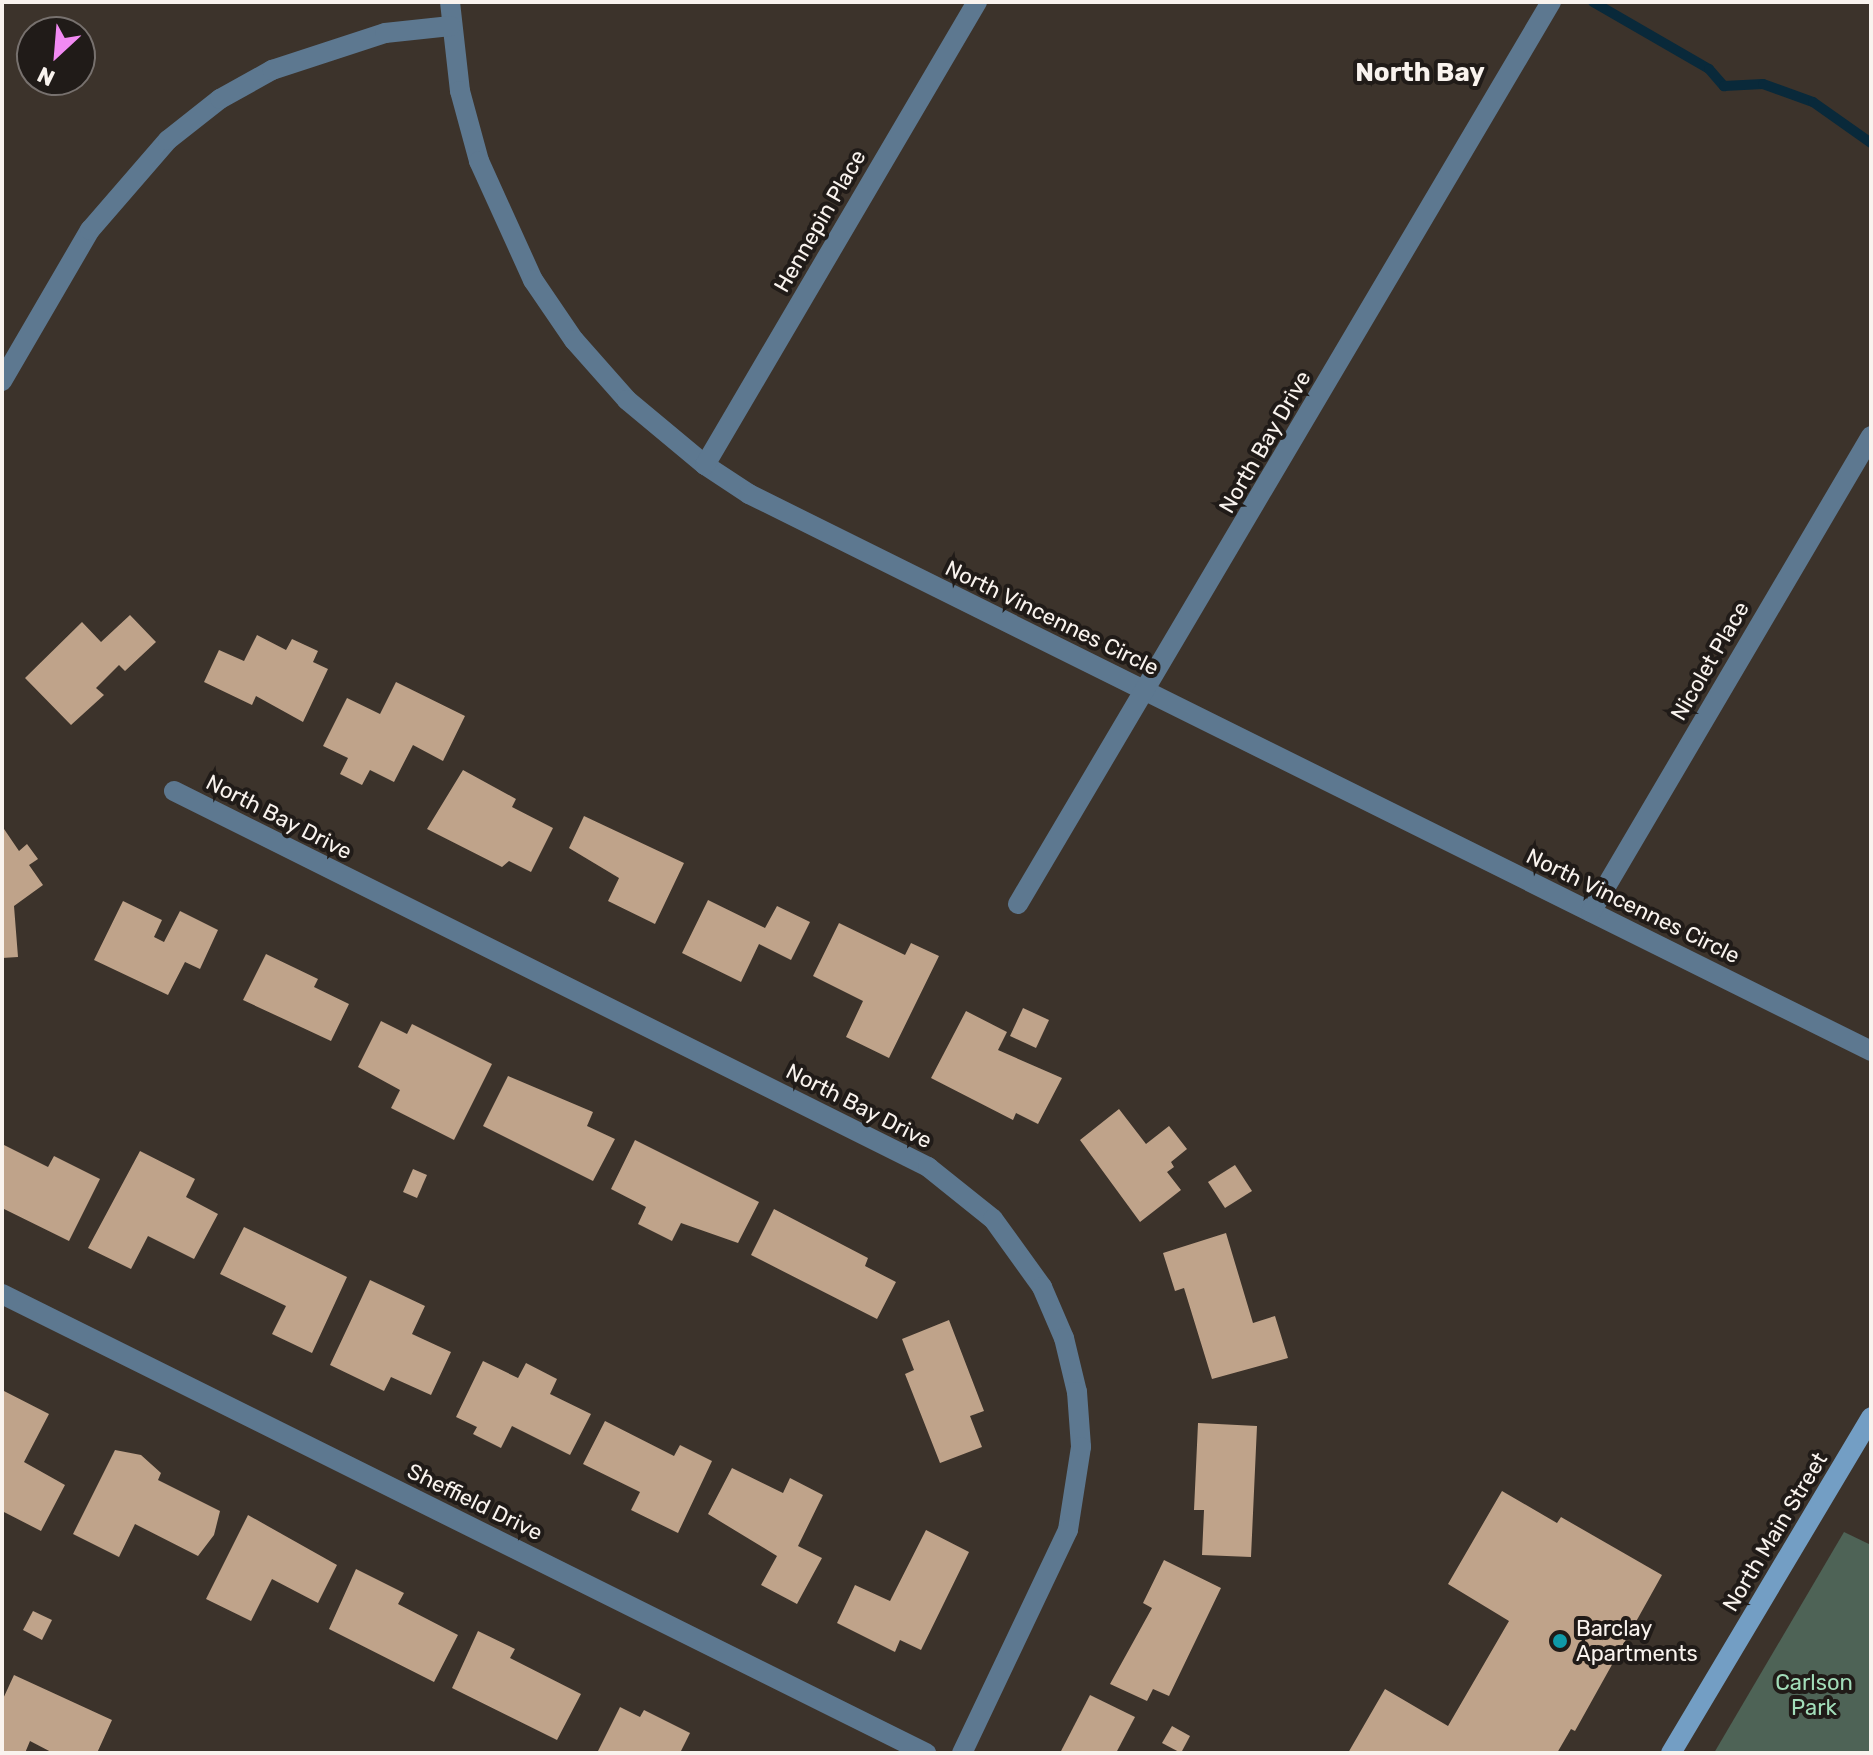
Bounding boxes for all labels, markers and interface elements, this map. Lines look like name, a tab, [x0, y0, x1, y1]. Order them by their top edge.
north arrow	[16, 16, 96, 96]
district label: North Bay	[1355, 57, 1485, 89]
text: N	[33, 61, 59, 92]
street label: Hennepin Place	[769, 145, 871, 297]
street label: North Bay Drive	[1213, 366, 1317, 518]
street label: North Vincennes Circle	[941, 555, 1163, 681]
street label: Nicolet Place	[1665, 597, 1755, 725]
street label: North Bay Drive	[201, 769, 357, 865]
street label: North Vincennes Circle	[1522, 843, 1744, 969]
street label: North Bay Drive	[781, 1058, 937, 1154]
street label: North Main Street	[1717, 1448, 1833, 1616]
street label: Sheffield Drive	[403, 1458, 547, 1546]
place label: Barclay Apartments	[1576, 1615, 1698, 1666]
marker: Barclay Apartments	[1551, 1632, 1569, 1650]
park label: Carlson Park	[1775, 1669, 1853, 1720]

